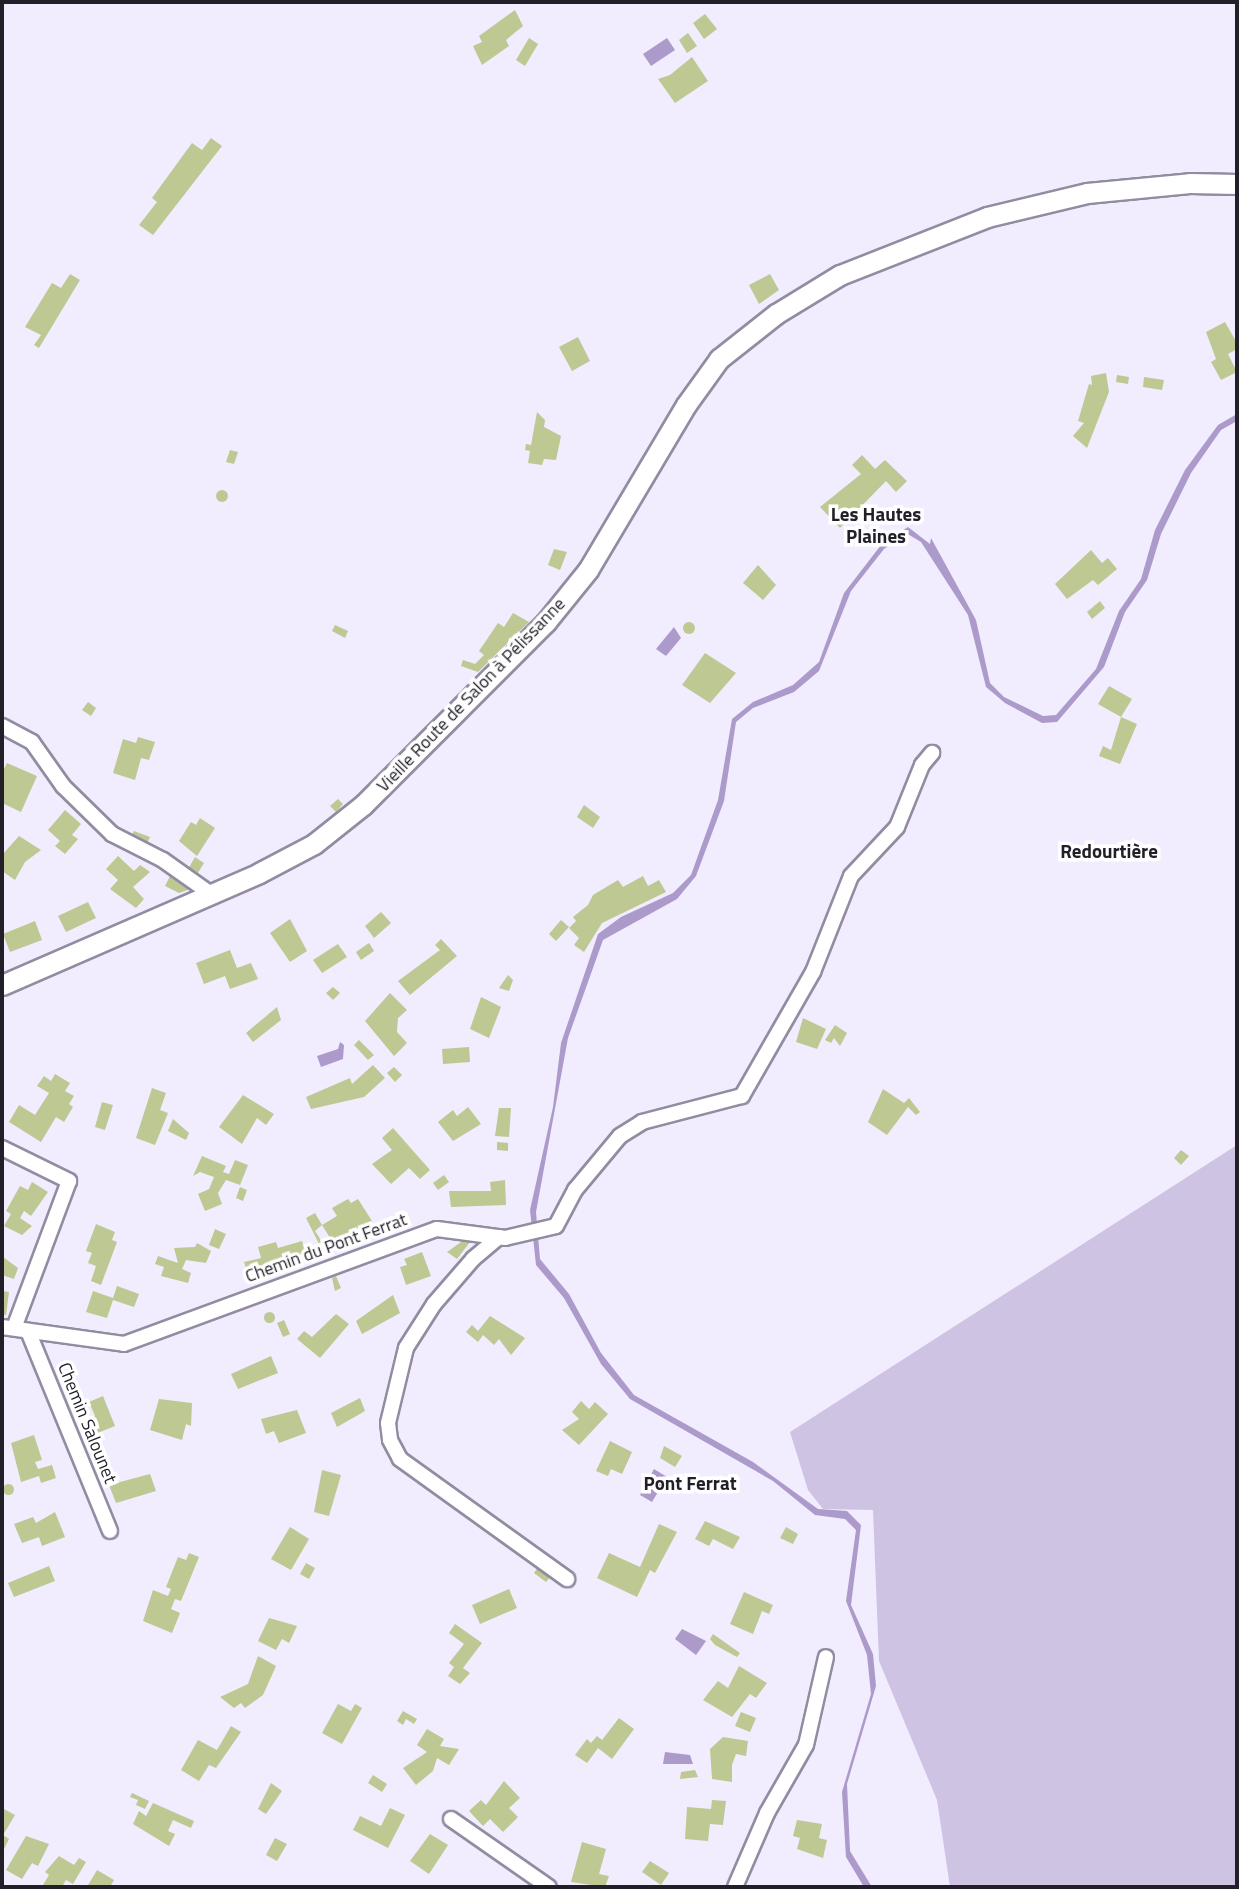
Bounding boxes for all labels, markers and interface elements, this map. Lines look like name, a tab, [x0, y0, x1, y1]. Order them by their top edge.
district label: Les Hautes Plaines	[831, 503, 921, 547]
street label: Vieille Route de Salon à Pélissanne	[372, 593, 570, 797]
district label: Redourtière	[1060, 840, 1158, 862]
street label: Chemin du Pont Ferrat	[242, 1209, 410, 1287]
street label: Chemin Salounet	[53, 1360, 121, 1486]
district label: Pont Ferrat	[643, 1472, 737, 1494]

